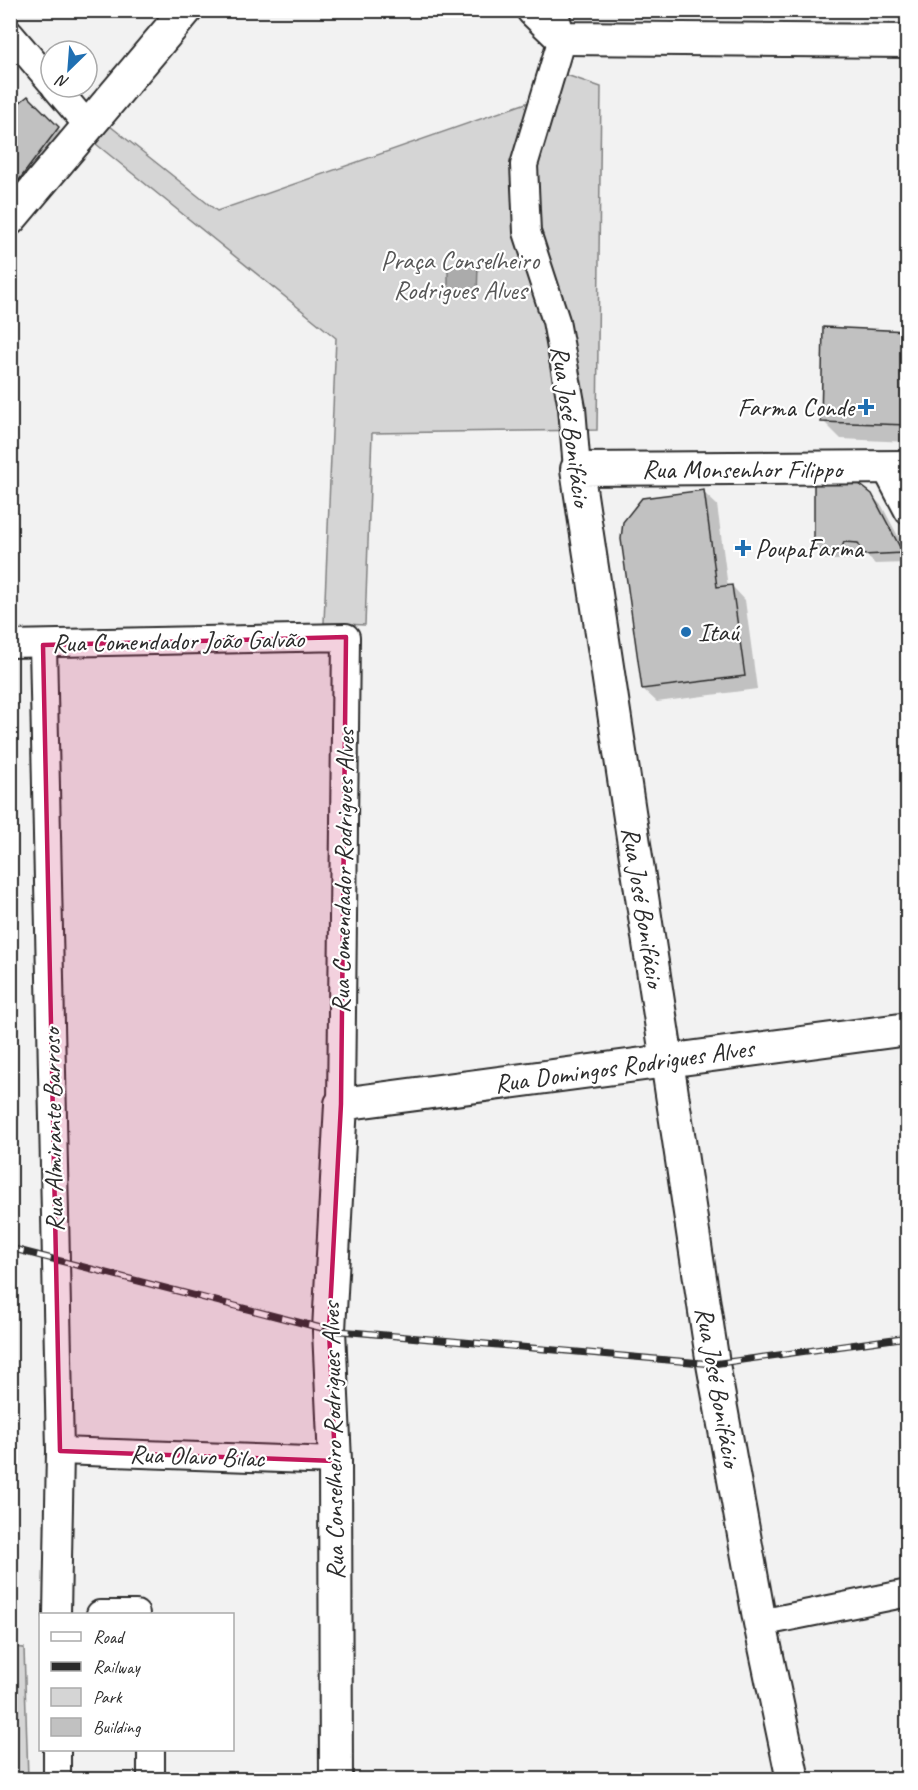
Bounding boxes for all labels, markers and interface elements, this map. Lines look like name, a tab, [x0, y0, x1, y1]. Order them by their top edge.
north arrow	[39, 39, 99, 99]
text: N	[52, 69, 72, 93]
park label: Praça Conselheiro Rodrigues Alves	[381, 244, 541, 307]
street label: Rua José Bonifácio	[543, 344, 599, 511]
place label: Farma Conde	[738, 391, 857, 424]
marker: Farma Conde	[859, 400, 873, 414]
street label: Rua Monsenhor Filippo	[642, 453, 845, 486]
place label: PoupaFarma	[755, 532, 864, 565]
marker: PoupaFarma	[736, 541, 750, 555]
place label: Itaú	[698, 616, 741, 649]
street label: Rua Comendador João Galvão	[52, 622, 306, 660]
marker: Itaú	[679, 625, 693, 639]
street label: Rua Comendador Rodrigues Alves	[324, 726, 362, 1014]
street label: Rua José Bonifácio	[614, 825, 672, 992]
street label: Rua Almirante Barroso	[35, 1025, 71, 1232]
street label: Rua Domingos Rodrigues Alves	[492, 1031, 758, 1101]
street label: Rua Conselheiro Rodrigues Alves	[314, 1300, 352, 1580]
street label: Rua José Bonifácio	[688, 1304, 749, 1472]
street label: Rua Olavo Bilac	[129, 1437, 267, 1475]
legend	[39, 1613, 234, 1751]
text: Road	[93, 1626, 126, 1648]
text: Railway	[93, 1656, 141, 1678]
text: Park	[93, 1686, 123, 1708]
text: Building	[93, 1716, 142, 1738]

